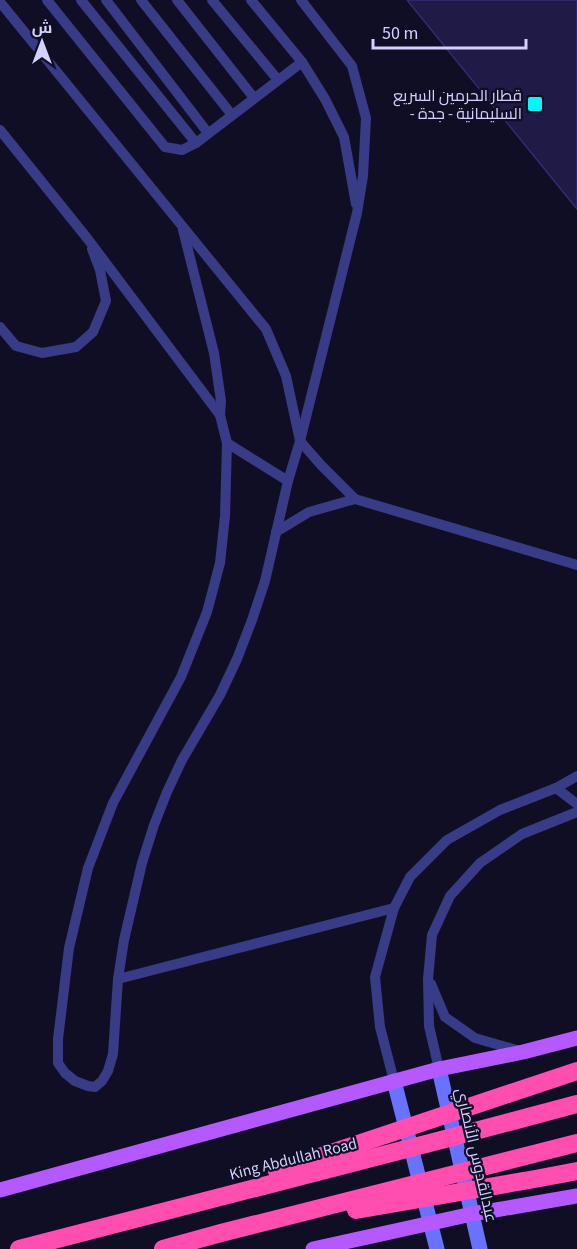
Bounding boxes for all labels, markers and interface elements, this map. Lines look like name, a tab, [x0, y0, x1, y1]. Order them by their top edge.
north arrow	[12, 12, 72, 72]
scale bar	[373, 12, 526, 50]
text: ش	[32, 17, 52, 39]
text: 50 m	[382, 21, 418, 46]
place label: قطار الحرمين السريع - السليمانية - جدة	[393, 85, 522, 125]
marker: قطار الحرمين السريع - السليمانية - جدة	[526, 95, 544, 113]
street label: عبدالقدوس الأنصاري	[448, 1086, 502, 1225]
street label: King Abdullah Road	[227, 1132, 359, 1185]

